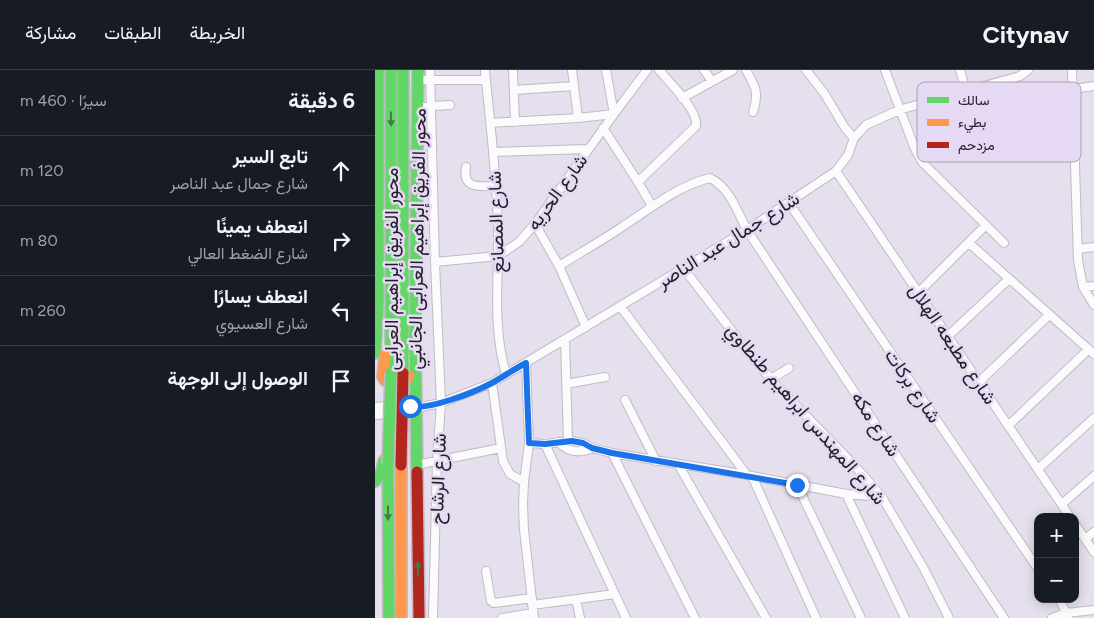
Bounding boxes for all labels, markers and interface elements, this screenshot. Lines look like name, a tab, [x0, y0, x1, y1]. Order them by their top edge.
text: Citynav	[982, 20, 1069, 49]
text: مشاركة	[25, 22, 76, 44]
text: الطبقات	[104, 22, 161, 44]
text: الخريطة	[189, 22, 245, 44]
legend	[917, 82, 1081, 162]
text: 6 دقيقة	[288, 88, 355, 113]
text: سيرًا · 460 m	[20, 91, 107, 110]
text: سالك	[958, 92, 989, 109]
street label: محور الفريق إبراهيم العرابى الجانبي	[403, 108, 435, 370]
one-way arrow	[387, 111, 395, 127]
text: بطيء	[958, 114, 986, 134]
text: مزدحم	[958, 137, 995, 154]
text: تابع السير	[233, 145, 308, 168]
street label: شارع الحريه	[522, 149, 593, 235]
icon: ahead	[327, 157, 355, 185]
text: 120 m	[20, 161, 63, 180]
street label: محور الفريق إبراهيم العرابى	[380, 168, 404, 370]
street label: شارع المصانع	[483, 171, 511, 273]
text: شارع جمال عبد الناصر	[170, 174, 308, 193]
street label: شارع جمال عبد الناصر	[651, 187, 804, 295]
text: انعطف يمينًا	[216, 215, 308, 238]
icon: right	[327, 227, 355, 255]
text: 80 m	[20, 231, 58, 250]
text: شارع الضغط العالي	[188, 244, 308, 263]
street label: شارع مطبعه الهلال	[903, 279, 1002, 409]
text: انعطف يسارًا	[214, 285, 308, 308]
icon: left	[327, 297, 355, 325]
text: 260 m	[20, 301, 66, 320]
text: شارع العسيوي	[216, 314, 308, 333]
street label: شارع المهندس ابراهيم طنطاوي	[718, 319, 891, 512]
street label: شارع بركات	[879, 345, 946, 428]
text: الوصول إلى الوجهة	[168, 367, 308, 390]
icon: arrive	[327, 367, 355, 395]
street label: شارع مكه	[846, 387, 905, 461]
route start	[399, 395, 422, 418]
street label: شارع الرشاح	[425, 433, 452, 525]
route end	[786, 474, 809, 497]
one-way arrow	[384, 505, 392, 521]
map controls	[1034, 513, 1079, 603]
button: +	[1034, 513, 1079, 558]
button: −	[1034, 558, 1079, 603]
one-way arrow	[414, 561, 422, 577]

